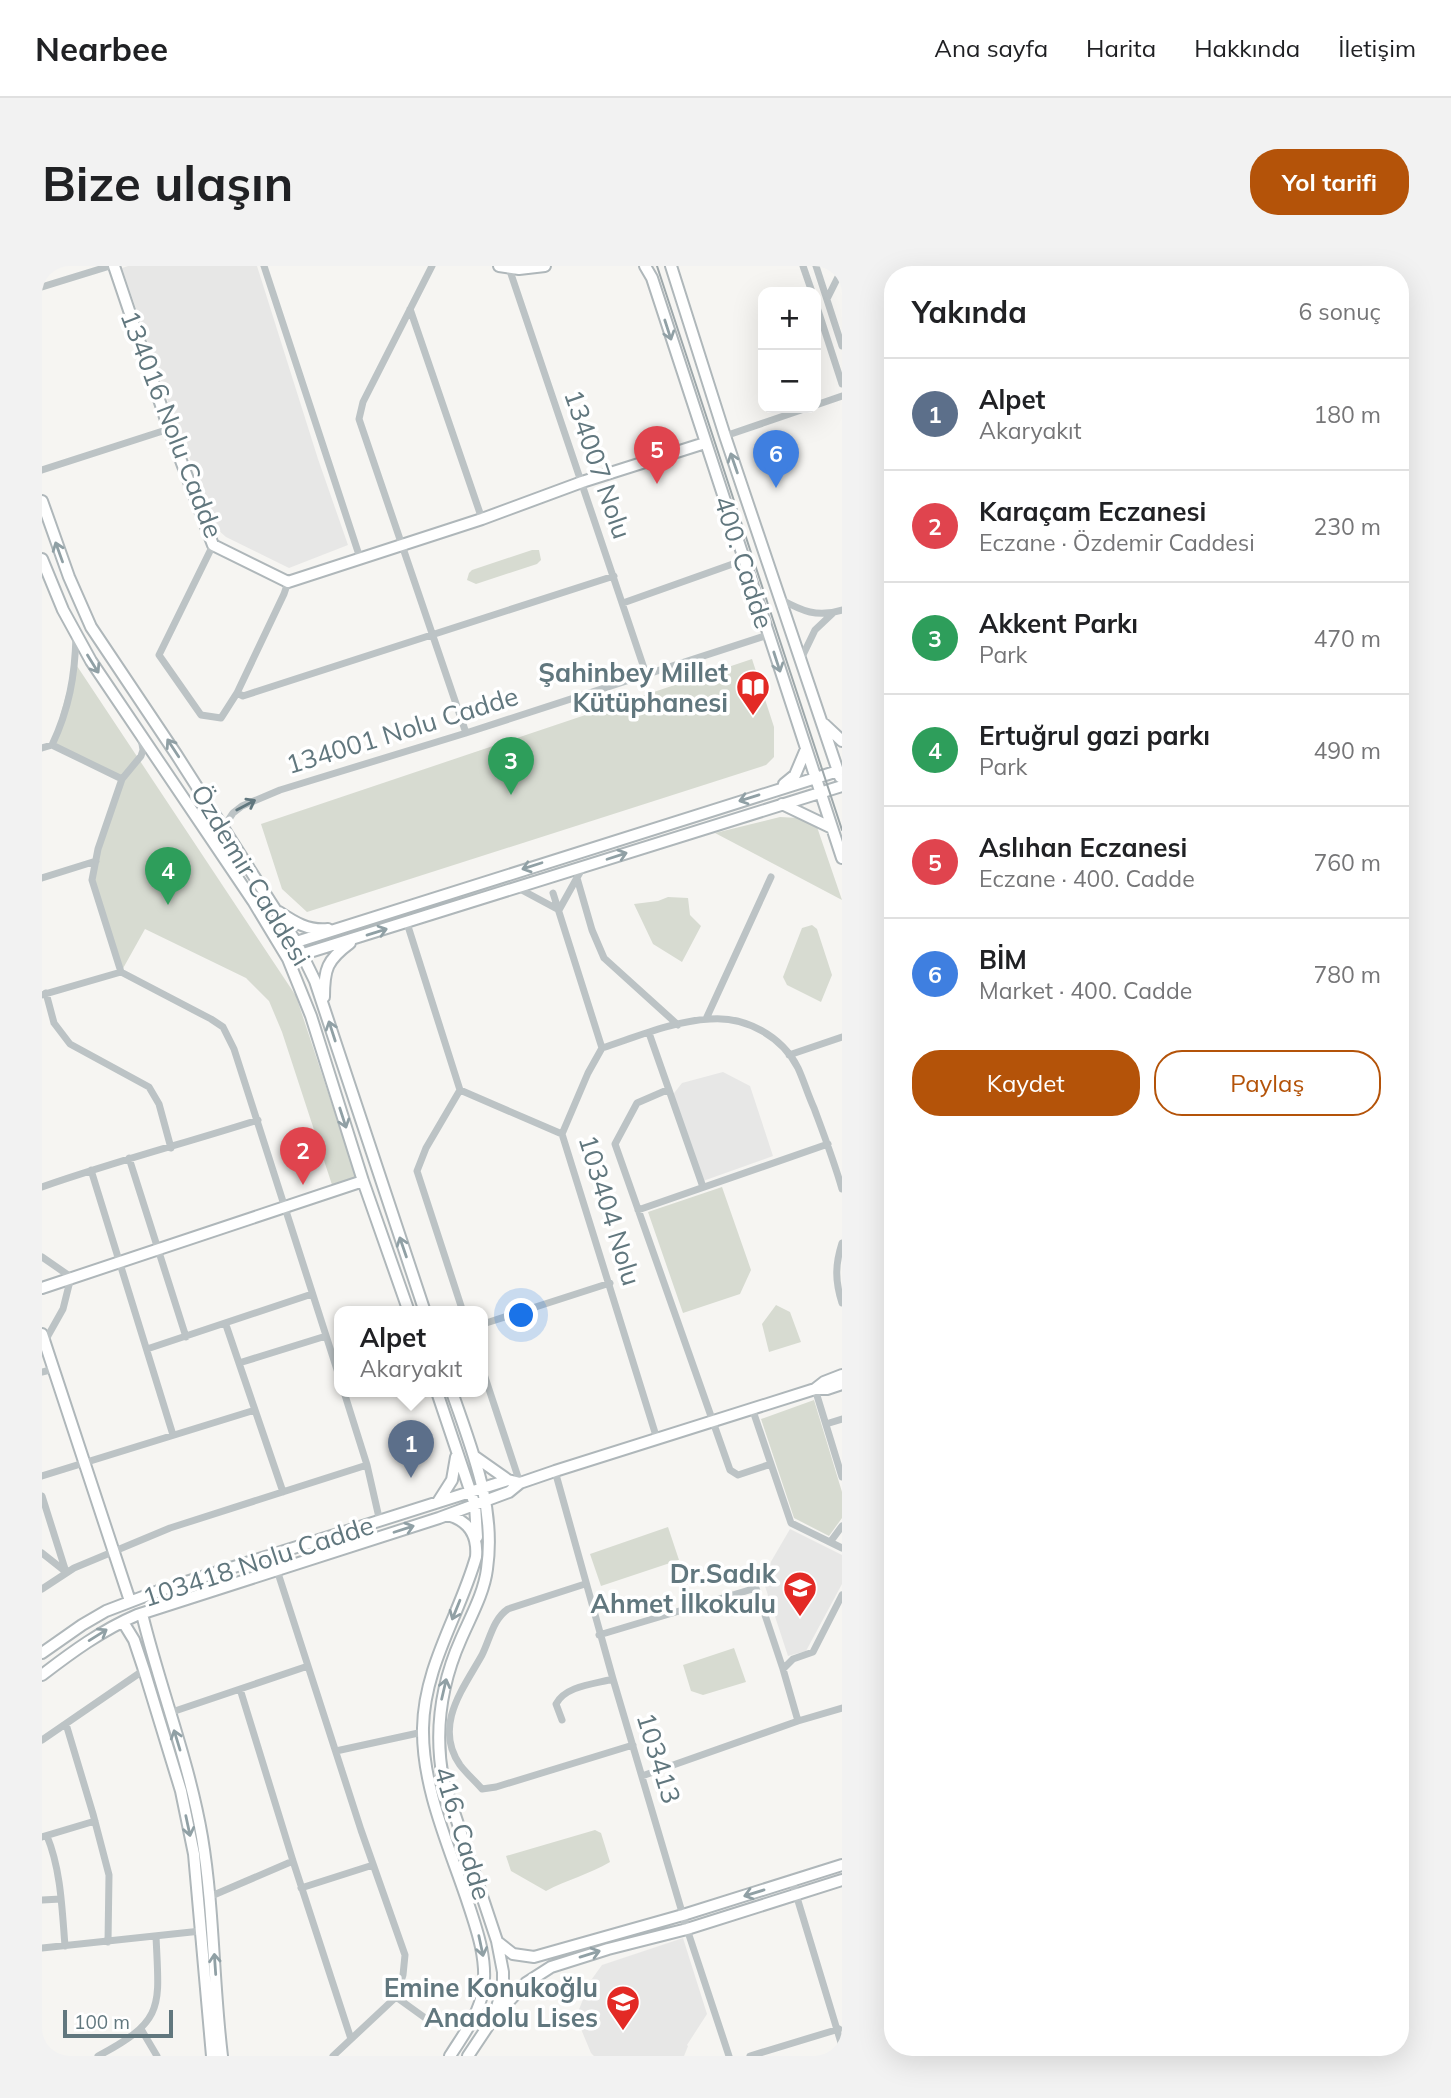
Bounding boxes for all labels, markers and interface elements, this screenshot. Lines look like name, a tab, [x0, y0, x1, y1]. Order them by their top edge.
text: Nearbee	[35, 28, 168, 69]
text: Ana sayfa	[934, 33, 1048, 63]
text: Harita	[1086, 33, 1156, 63]
text: Hakkında	[1194, 33, 1300, 63]
text: İletişim	[1338, 33, 1416, 63]
button: Yol tarifi	[1250, 149, 1409, 215]
text: Bize ulaşın	[42, 152, 293, 213]
map controls	[758, 287, 821, 413]
button: +	[758, 287, 821, 350]
text: Yakında	[912, 293, 1027, 331]
text: 6 sonuç	[1299, 297, 1381, 326]
street label: 134016 Nolu Cadde	[113, 306, 231, 542]
one-way arrow	[663, 318, 676, 340]
button: −	[758, 350, 821, 413]
text: Alpet	[979, 383, 1045, 416]
street label: 134007 Nolu	[557, 385, 639, 543]
text: 1	[928, 400, 942, 429]
text: 180 m	[1313, 400, 1381, 429]
text: Akaryakıt	[979, 416, 1082, 445]
pin: 5	[634, 426, 680, 484]
pin: 6	[753, 430, 799, 488]
one-way arrow	[727, 453, 739, 475]
street label: 400. Cadde	[707, 491, 781, 633]
text: Karaçam Eczanesi	[979, 495, 1206, 528]
text: 2	[928, 512, 942, 541]
text: 230 m	[1313, 512, 1381, 541]
text: Eczane · Özdemir Caddesi	[979, 528, 1255, 557]
one-way arrow	[52, 542, 65, 564]
text: Akkent Parkı	[979, 607, 1138, 640]
text: 3	[928, 624, 942, 653]
text: 470 m	[1313, 624, 1381, 653]
text: Park	[979, 640, 1027, 669]
one-way arrow	[772, 651, 785, 673]
one-way arrow	[86, 654, 100, 674]
place label: Şahinbey Millet Kütüphanesi	[538, 656, 728, 719]
library icon: Şahinbey Millet Kütüphanesi	[734, 668, 772, 717]
street label: 134001 Nolu Cadde	[282, 680, 522, 780]
text: Ertuğrul gazi parkı	[979, 719, 1210, 752]
text: 4	[928, 736, 942, 765]
text: 490 m	[1313, 736, 1381, 765]
pin: 3	[488, 737, 534, 795]
one-way arrow	[165, 739, 179, 759]
text: Park	[979, 752, 1027, 781]
street label: Özdemir Caddesi	[184, 778, 318, 972]
one-way arrow	[738, 792, 760, 805]
one-way arrow	[236, 798, 256, 812]
text: Aslıhan Eczanesi	[979, 831, 1187, 864]
pin: 4	[145, 847, 191, 905]
text: 5	[928, 848, 942, 877]
text: 760 m	[1313, 848, 1381, 877]
one-way arrow	[606, 849, 628, 862]
one-way arrow	[521, 861, 543, 874]
text: Eczane · 400. Cadde	[979, 864, 1195, 893]
one-way arrow	[365, 925, 387, 937]
text: BİM	[979, 943, 1027, 976]
text: 6	[928, 960, 942, 989]
text: 780 m	[1313, 960, 1381, 989]
text: Market · 400. Cadde	[979, 976, 1192, 1005]
one-way arrow	[324, 1020, 337, 1042]
button: Kaydet	[912, 1050, 1140, 1116]
button: Paylaş	[1154, 1050, 1381, 1116]
one-way arrow	[338, 1106, 351, 1128]
pin: 2	[280, 1127, 326, 1185]
street label: 103404 Nolu	[571, 1131, 649, 1289]
one-way arrow	[396, 1237, 408, 1259]
your location	[504, 1298, 538, 1332]
popup	[334, 1306, 488, 1397]
text: Alpet	[360, 1321, 426, 1354]
text: Akaryakıt	[360, 1354, 462, 1383]
pin: 1	[388, 1420, 434, 1478]
street label: 103418 Nolu Cadde	[138, 1508, 378, 1614]
one-way arrow	[393, 1522, 415, 1534]
place label: Dr.Sadık Ahmet İlkokulu	[590, 1557, 777, 1620]
school or university icon: Dr.Sadık Ahmet İlkokulu	[781, 1569, 819, 1618]
one-way arrow	[448, 1599, 461, 1620]
one-way arrow	[87, 1628, 107, 1642]
one-way arrow	[438, 1678, 451, 1701]
street label: 103413	[630, 1708, 688, 1808]
one-way arrow	[170, 1729, 183, 1751]
street label: 416. Cadde	[427, 1762, 499, 1904]
one-way arrow	[182, 1814, 196, 1837]
one-way arrow	[743, 1887, 765, 1900]
one-way arrow	[474, 1934, 488, 1957]
one-way arrow	[579, 1947, 601, 1960]
one-way arrow	[208, 1953, 221, 1975]
place label: Emine Konukoğlu Anadolu Lises	[384, 1971, 598, 2034]
school or university icon: Emine Konukoğlu Anadolu Lises	[604, 1983, 642, 2032]
scale bar	[63, 2007, 173, 2039]
text: 100 m	[74, 2010, 130, 2034]

